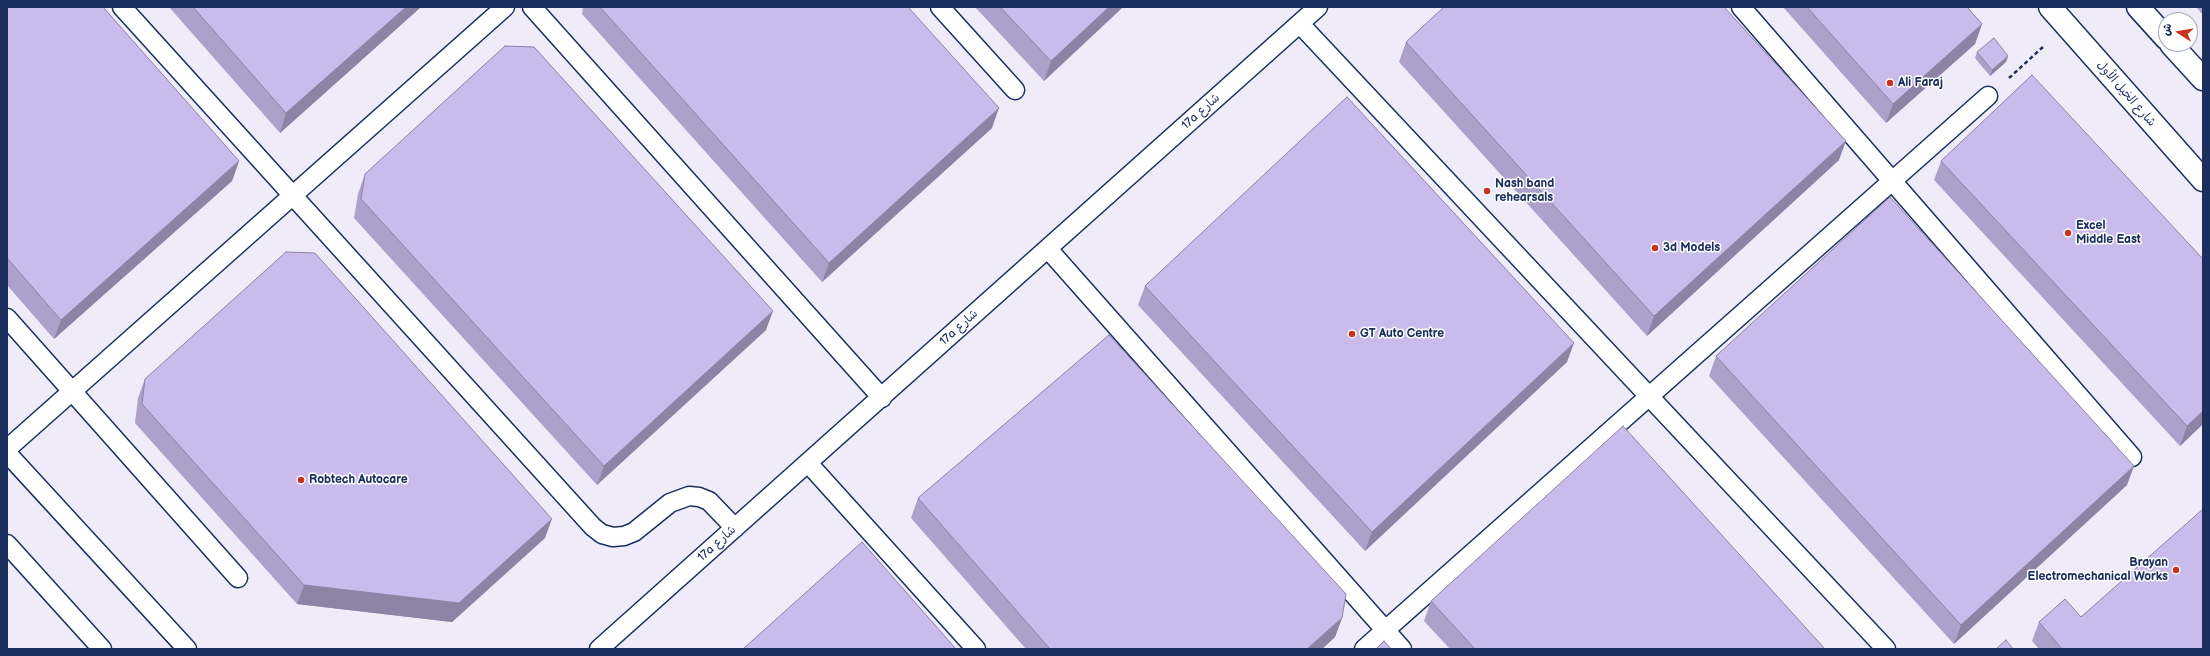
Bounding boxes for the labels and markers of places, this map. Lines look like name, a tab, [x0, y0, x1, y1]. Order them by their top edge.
place label: Ali Faraj	[1898, 76, 1943, 90]
marker: Ali Faraj	[1885, 78, 1895, 88]
place label: Nash band rehearsals	[1495, 177, 1554, 205]
marker: Nash band rehearsals	[1482, 186, 1492, 196]
place label: Excel Middle East	[2076, 219, 2141, 247]
marker: Excel Middle East	[2063, 228, 2073, 238]
place label: 3d Models	[1663, 241, 1720, 255]
marker: 3d Models	[1650, 243, 1660, 253]
place label: GT Auto Centre	[1360, 327, 1444, 341]
marker: GT Auto Centre	[1347, 329, 1357, 339]
place label: Robtech Autocare	[309, 473, 408, 487]
marker: Robtech Autocare	[296, 475, 306, 485]
place label: Brayan Electromechanical Works	[2028, 556, 2168, 584]
marker: Brayan Electromechanical Works	[2171, 565, 2181, 575]

